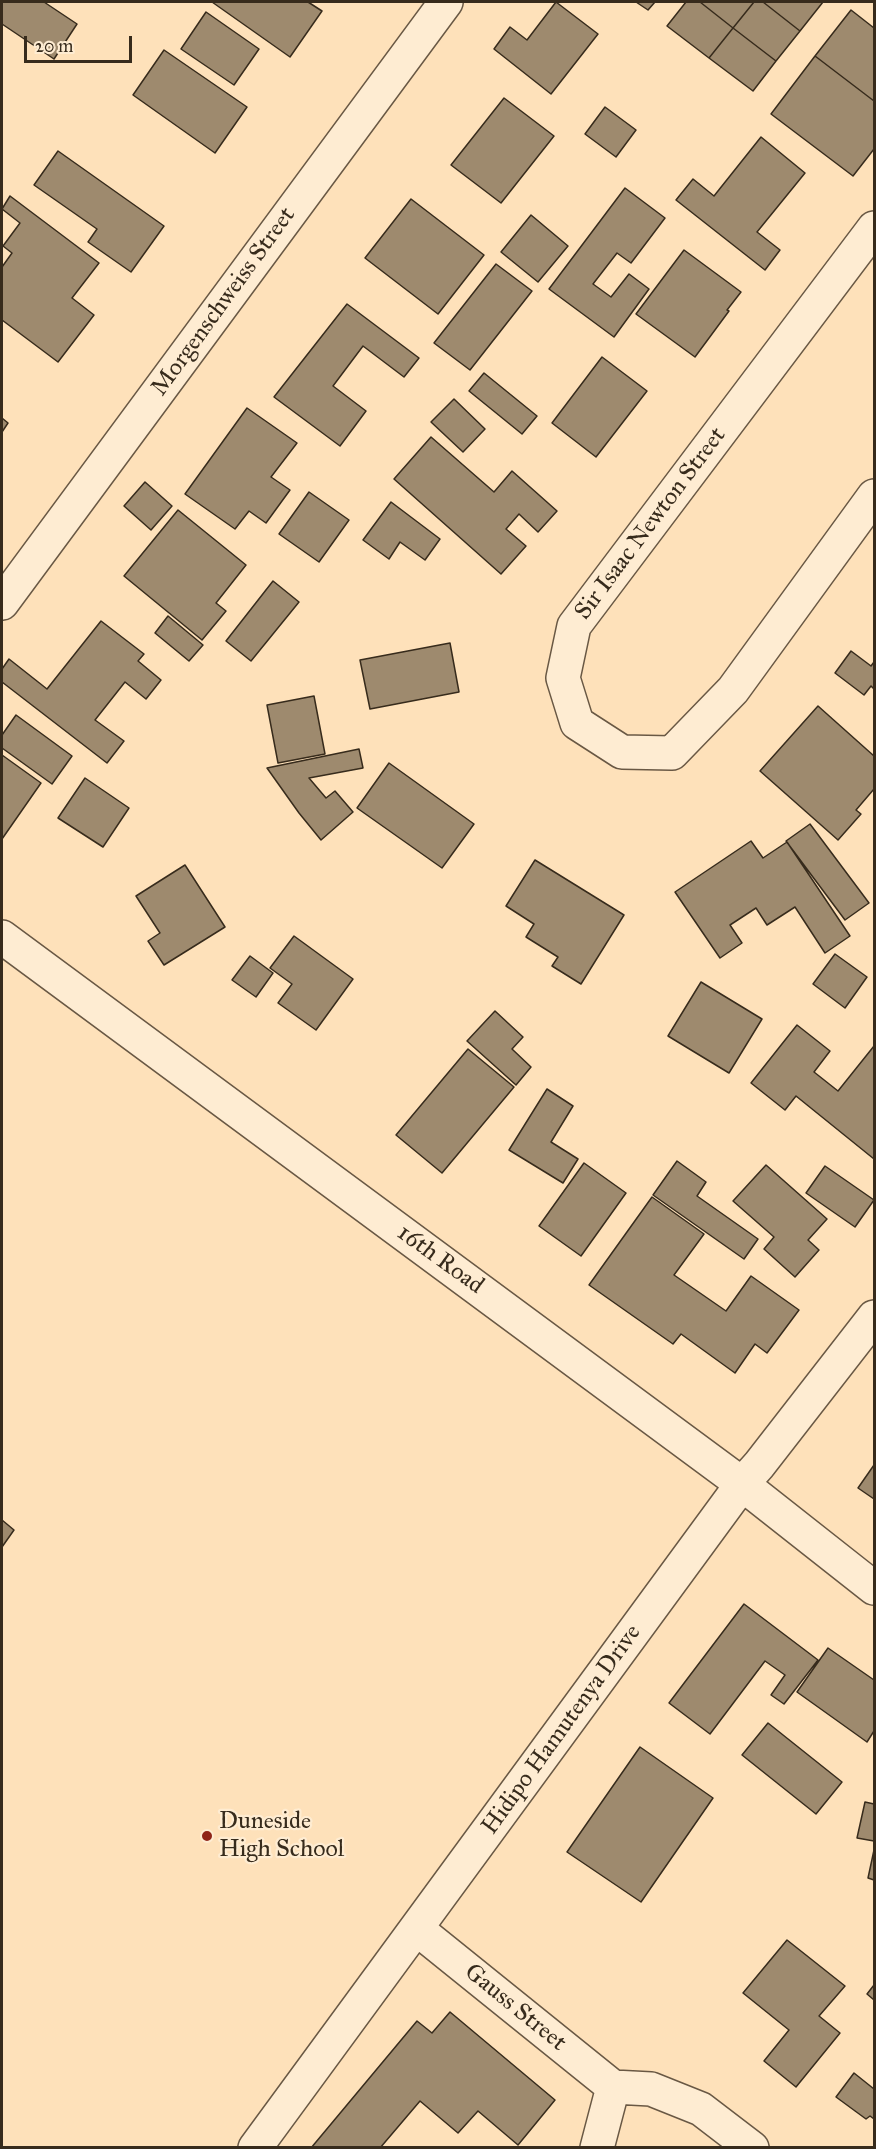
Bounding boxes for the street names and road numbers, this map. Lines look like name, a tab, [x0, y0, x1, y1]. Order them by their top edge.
street label: Morgenschweiss Street	[146, 202, 302, 402]
street label: Sir Isaac Newton Street	[569, 422, 733, 626]
street label: 16th Road	[391, 1219, 489, 1301]
street label: Hidipo Hamutenya Drive	[476, 1620, 648, 1840]
street label: Gauss Street	[458, 1958, 572, 2058]

